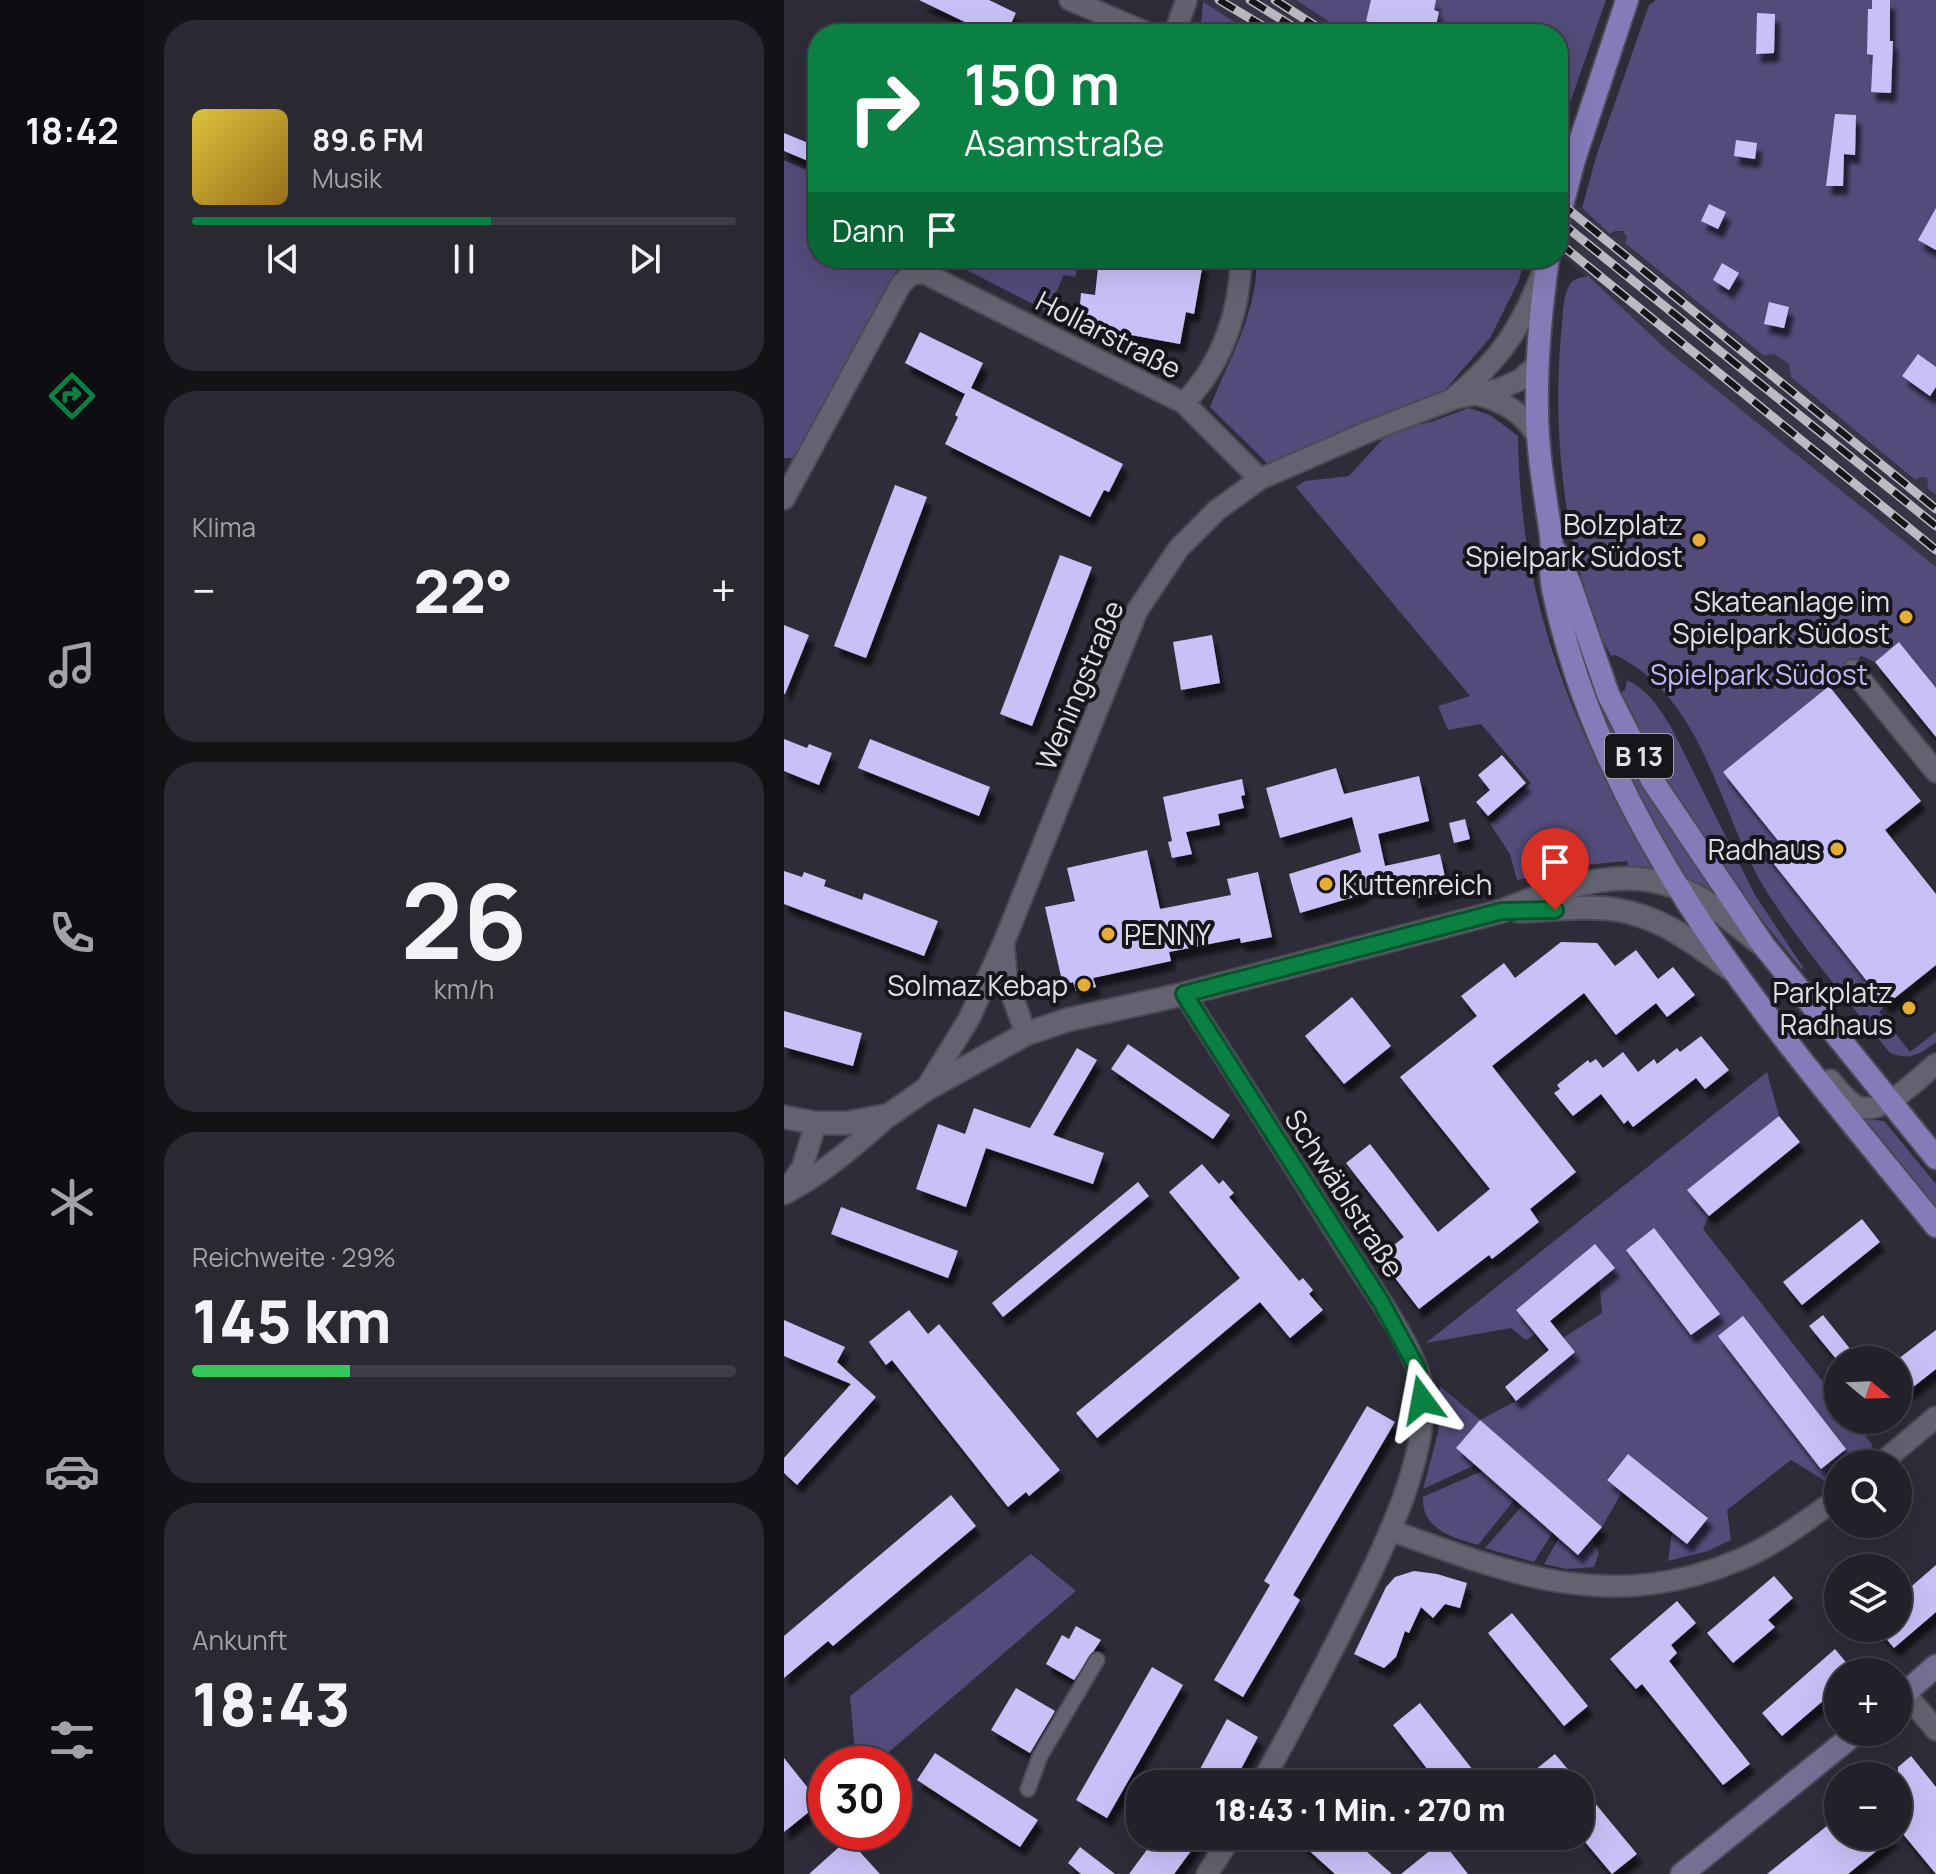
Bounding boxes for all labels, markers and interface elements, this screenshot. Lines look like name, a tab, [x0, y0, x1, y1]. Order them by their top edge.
text: 150 m	[964, 45, 1120, 122]
icon: right	[832, 56, 936, 160]
text: 18:42	[25, 106, 119, 155]
text: Asamstraße	[964, 118, 1164, 167]
text: 89.6 FM	[312, 119, 424, 160]
text: Musik	[312, 160, 382, 196]
icon: arrive	[920, 208, 964, 252]
text: Dann	[832, 210, 904, 251]
icon: previous	[261, 237, 305, 281]
icon: pause	[442, 237, 486, 281]
icon: next	[623, 237, 667, 281]
street label: Hollarstraße	[1030, 281, 1188, 387]
icon: directions	[44, 368, 100, 424]
place label: Bolzplatz Spielpark Südost	[1465, 505, 1683, 575]
text: Klima	[192, 509, 256, 545]
marker: Bolzplatz Spielpark Südost	[1690, 531, 1708, 549]
text: 22°	[413, 549, 513, 631]
text: −	[192, 560, 216, 620]
text: +	[711, 560, 736, 620]
place label: Skateanlage im Spielpark Südost	[1672, 582, 1890, 652]
street label: Weningstraße	[1026, 594, 1132, 776]
marker: Skateanlage im Spielpark Südost	[1897, 608, 1915, 626]
icon: music	[44, 637, 100, 693]
park label: Spielpark Südost	[1650, 655, 1868, 693]
road number: B 13	[1605, 734, 1673, 778]
pin	[1521, 828, 1589, 910]
place label: Radhaus	[1708, 830, 1821, 868]
icon: arrive	[1533, 840, 1577, 884]
marker: Radhaus	[1828, 840, 1846, 858]
text: 26	[401, 848, 527, 990]
place label: Kuttenreich	[1342, 865, 1492, 903]
marker: Kuttenreich	[1317, 875, 1335, 893]
icon: phone	[44, 905, 100, 961]
place label: PENNY	[1124, 915, 1211, 953]
marker: PENNY	[1099, 925, 1117, 943]
place label: Solmaz Kebap	[887, 966, 1068, 1004]
text: km/h	[434, 971, 494, 1007]
place label: Parkplatz Radhaus	[1772, 973, 1893, 1043]
marker: Solmaz Kebap	[1075, 976, 1093, 994]
marker: Parkplatz Radhaus	[1900, 999, 1918, 1017]
street label: Schwäblstraße	[1277, 1102, 1413, 1284]
icon: climate	[44, 1174, 100, 1230]
text: Reichweite · 29%	[192, 1239, 396, 1275]
text: 145 km	[192, 1279, 392, 1361]
north arrow	[1824, 1346, 1912, 1434]
map controls	[1824, 1346, 1912, 1850]
position arrow	[1380, 1358, 1464, 1442]
icon: car	[44, 1443, 100, 1499]
button: search	[1824, 1450, 1912, 1538]
button: layers	[1824, 1554, 1912, 1642]
text: Ankunft	[192, 1622, 287, 1658]
button: +	[1824, 1658, 1912, 1746]
text: 18:43	[192, 1662, 350, 1744]
icon: filters	[44, 1712, 100, 1768]
speed limit sign: 30	[808, 1746, 912, 1850]
button: −	[1824, 1762, 1912, 1850]
text: 18:43 · 1 Min. · 270 m	[1214, 1789, 1506, 1830]

